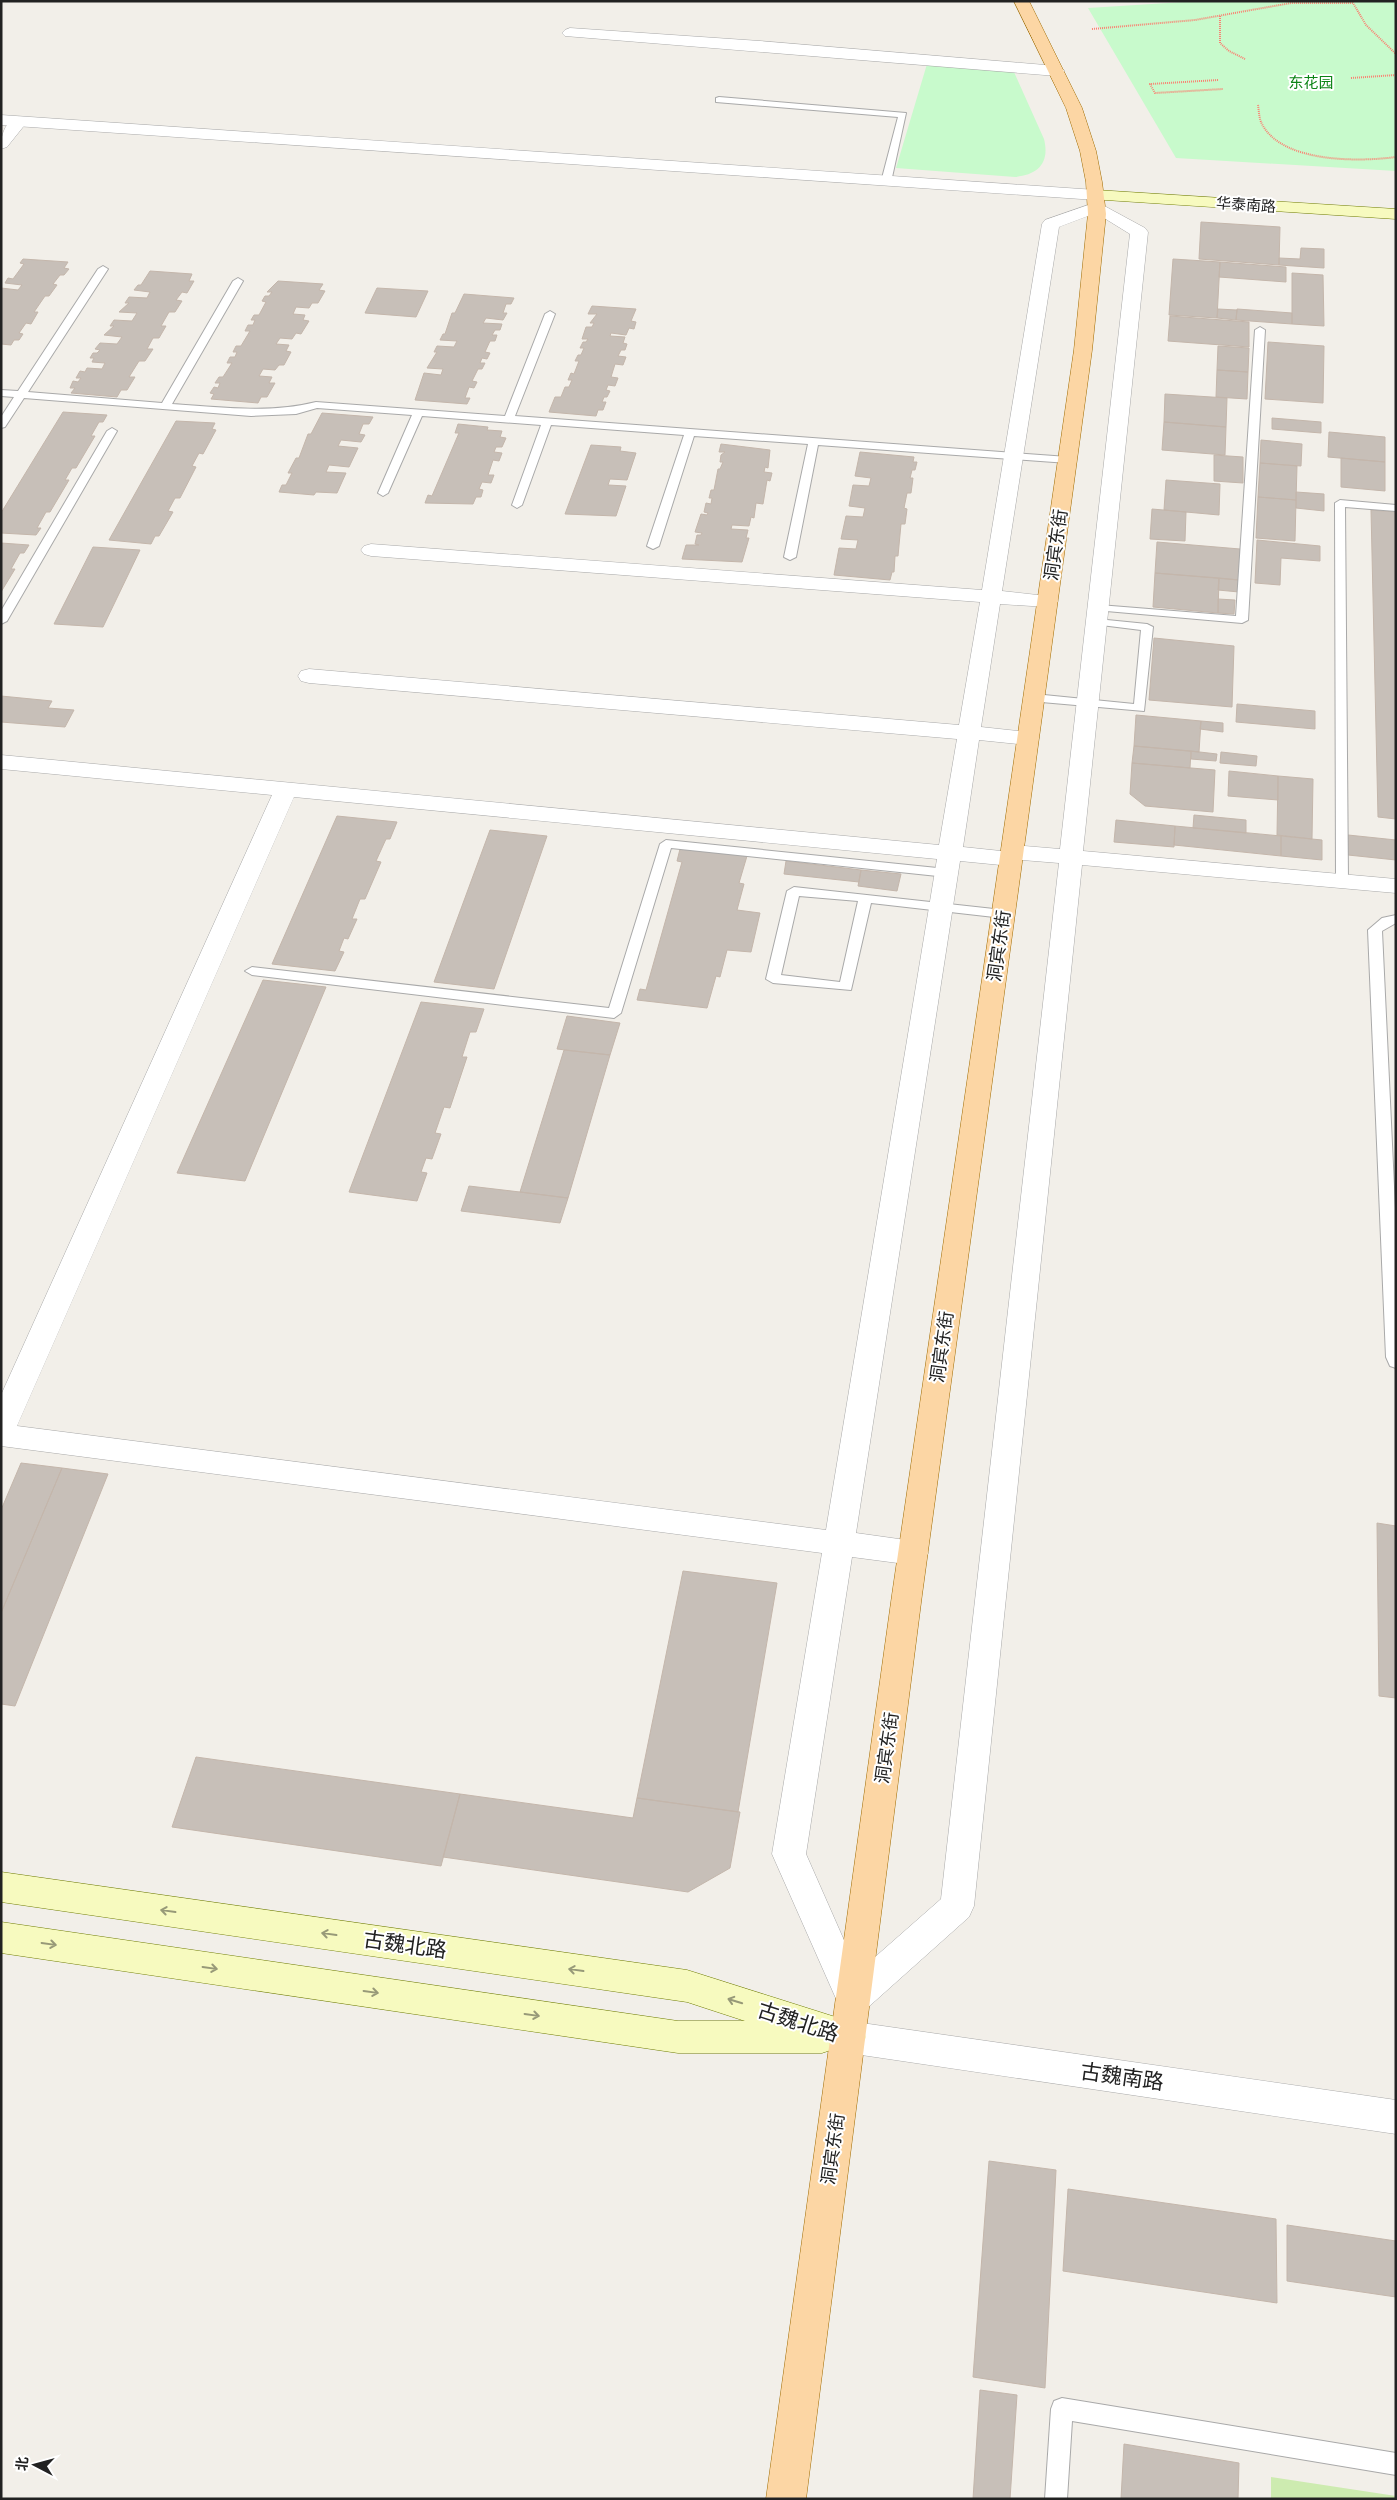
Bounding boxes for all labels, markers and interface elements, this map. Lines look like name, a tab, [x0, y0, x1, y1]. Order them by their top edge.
park label: 东花园	[1288, 73, 1334, 92]
street label: 华泰南路	[1215, 193, 1277, 216]
street label: 洞宾东街	[1039, 508, 1072, 582]
street label: 洞宾东街	[982, 909, 1015, 983]
street label: 洞宾东街	[925, 1310, 958, 1384]
street label: 洞宾东街	[870, 1711, 903, 1785]
one-way arrow	[160, 1906, 176, 1916]
street label: 古魏北路	[362, 1924, 449, 1964]
one-way arrow	[321, 1929, 337, 1939]
one-way arrow	[41, 1940, 57, 1950]
one-way arrow	[202, 1963, 218, 1973]
one-way arrow	[568, 1965, 584, 1975]
one-way arrow	[363, 1987, 379, 1997]
street label: 古魏北路	[754, 1995, 843, 2047]
one-way arrow	[727, 1996, 743, 2006]
one-way arrow	[523, 2011, 539, 2021]
street label: 古魏南路	[1079, 2056, 1166, 2096]
street label: 洞宾东街	[816, 2112, 849, 2186]
north arrow	[10, 2440, 60, 2490]
text: 北	[12, 2456, 32, 2472]

